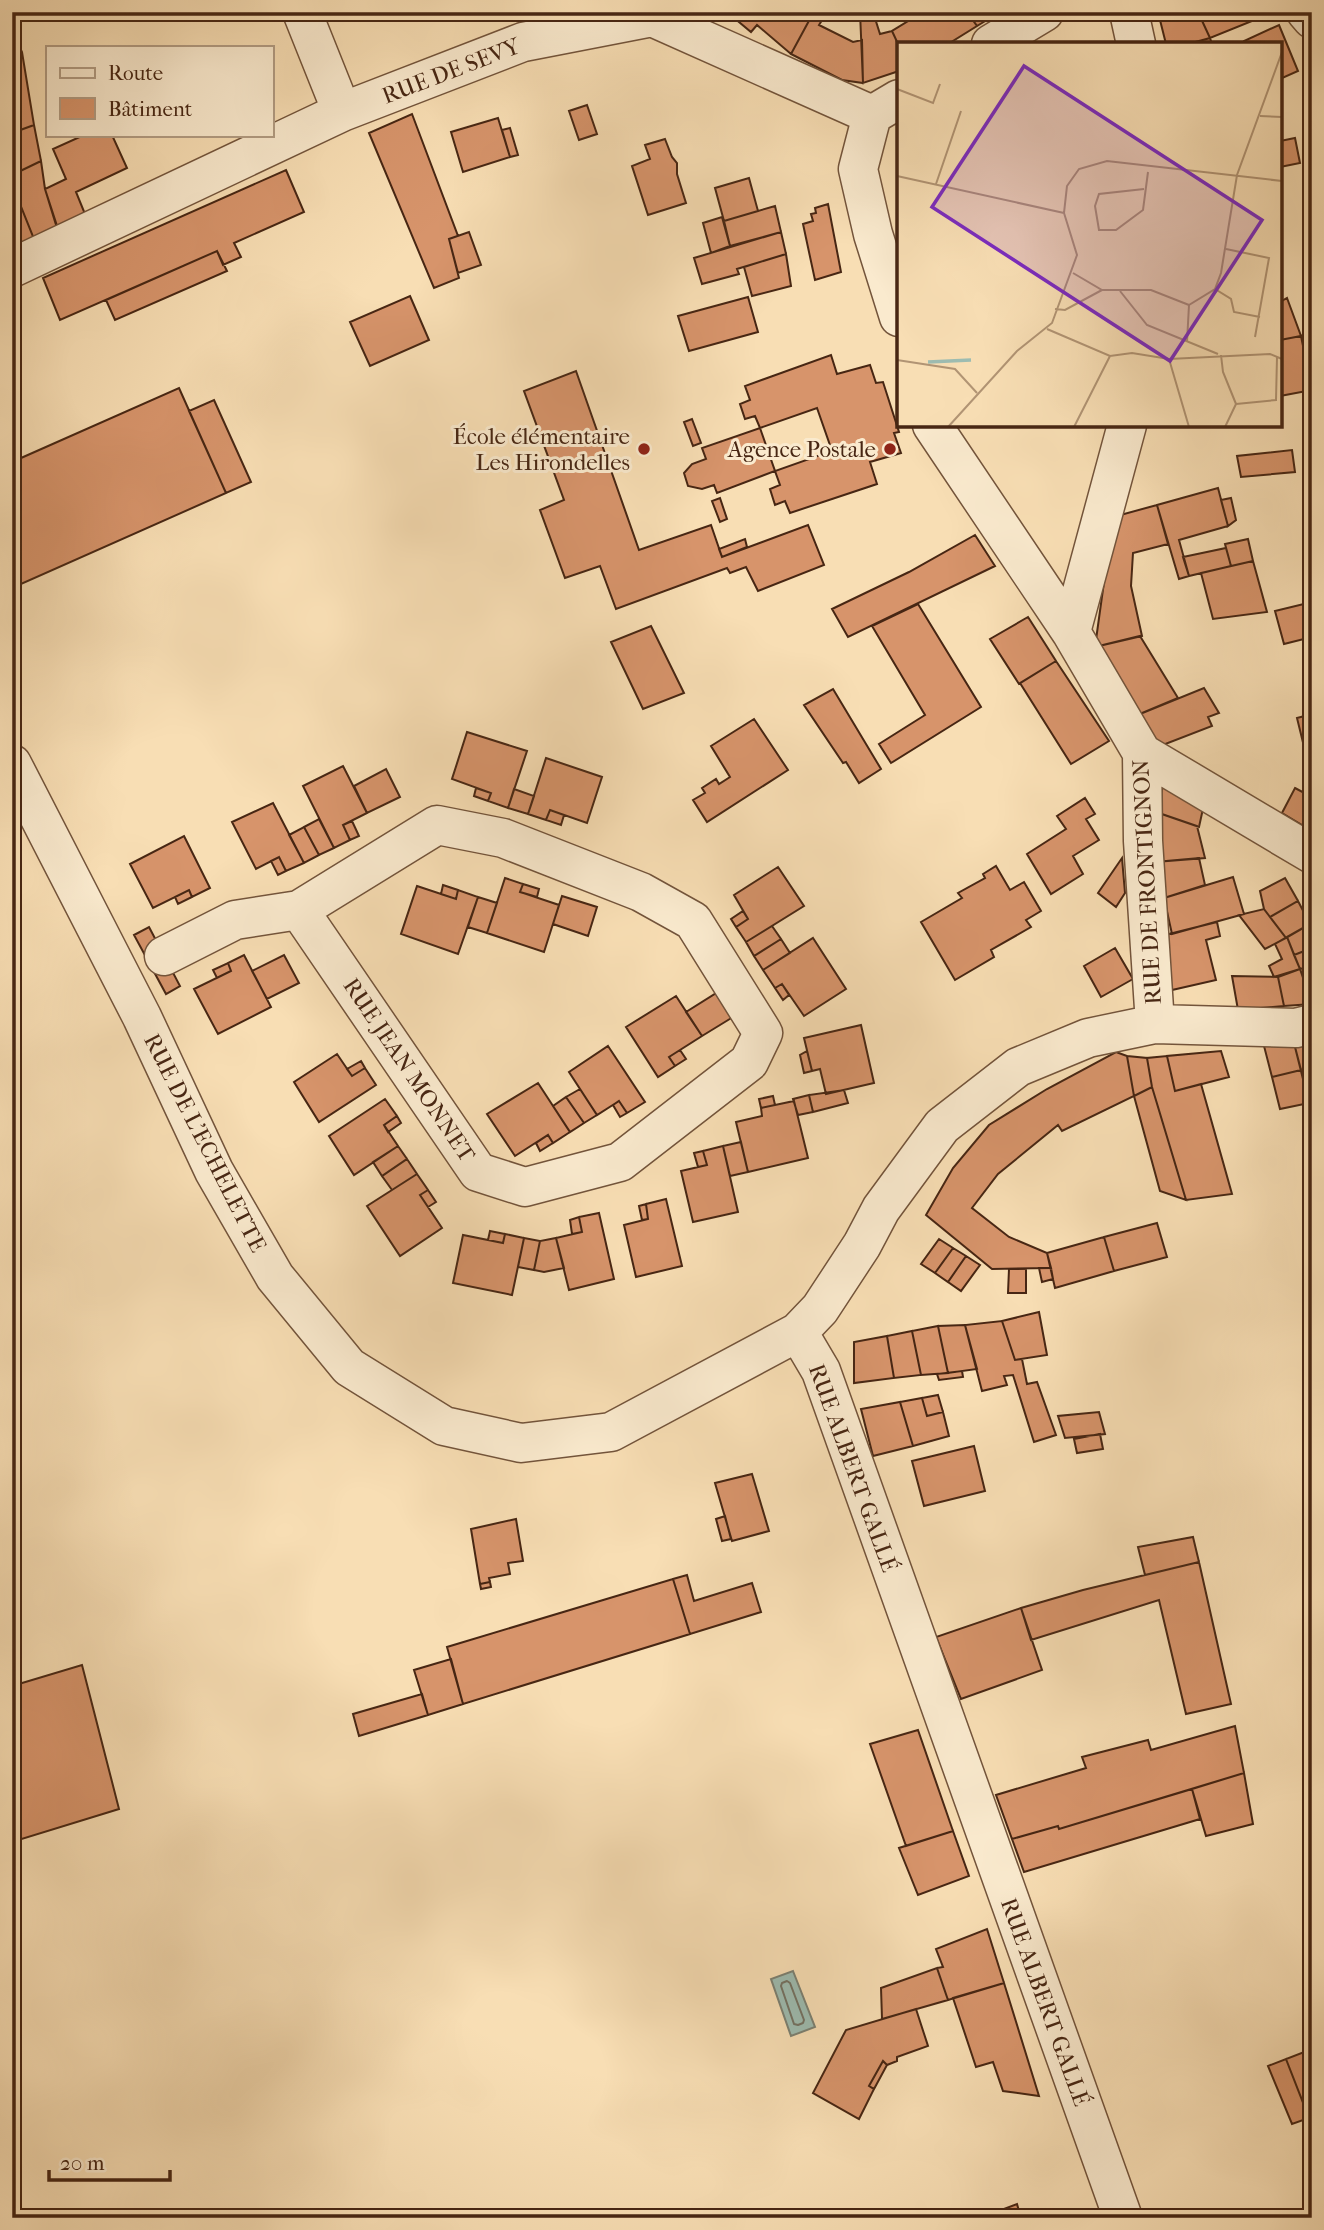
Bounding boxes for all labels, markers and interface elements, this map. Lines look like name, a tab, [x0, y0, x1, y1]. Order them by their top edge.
street label: RUE DE SEVY	[378, 32, 525, 110]
inset map	[897, 42, 1282, 427]
legend	[46, 46, 273, 136]
text: Route	[108, 61, 163, 85]
text: Bâtiment	[108, 97, 193, 121]
place label: École élémentaire Les Hirondelles	[453, 423, 630, 476]
place label: Agence Postale	[727, 436, 876, 463]
marker: École élémentaire Les Hirondelles	[636, 441, 652, 457]
marker: Agence Postale	[882, 441, 898, 457]
street label: RUE DE FRONTIGNON	[1127, 759, 1167, 1005]
street label: RUE JEAN MONNET	[337, 973, 481, 1167]
street label: RUE DE L'ECHELETTE	[138, 1029, 272, 1257]
street label: RUE ALBERT GALLÉ	[803, 1360, 903, 1576]
street label: RUE ALBERT GALLÉ	[995, 1894, 1095, 2110]
scale bar	[49, 2139, 170, 2183]
text: 20 m	[60, 2151, 105, 2175]

